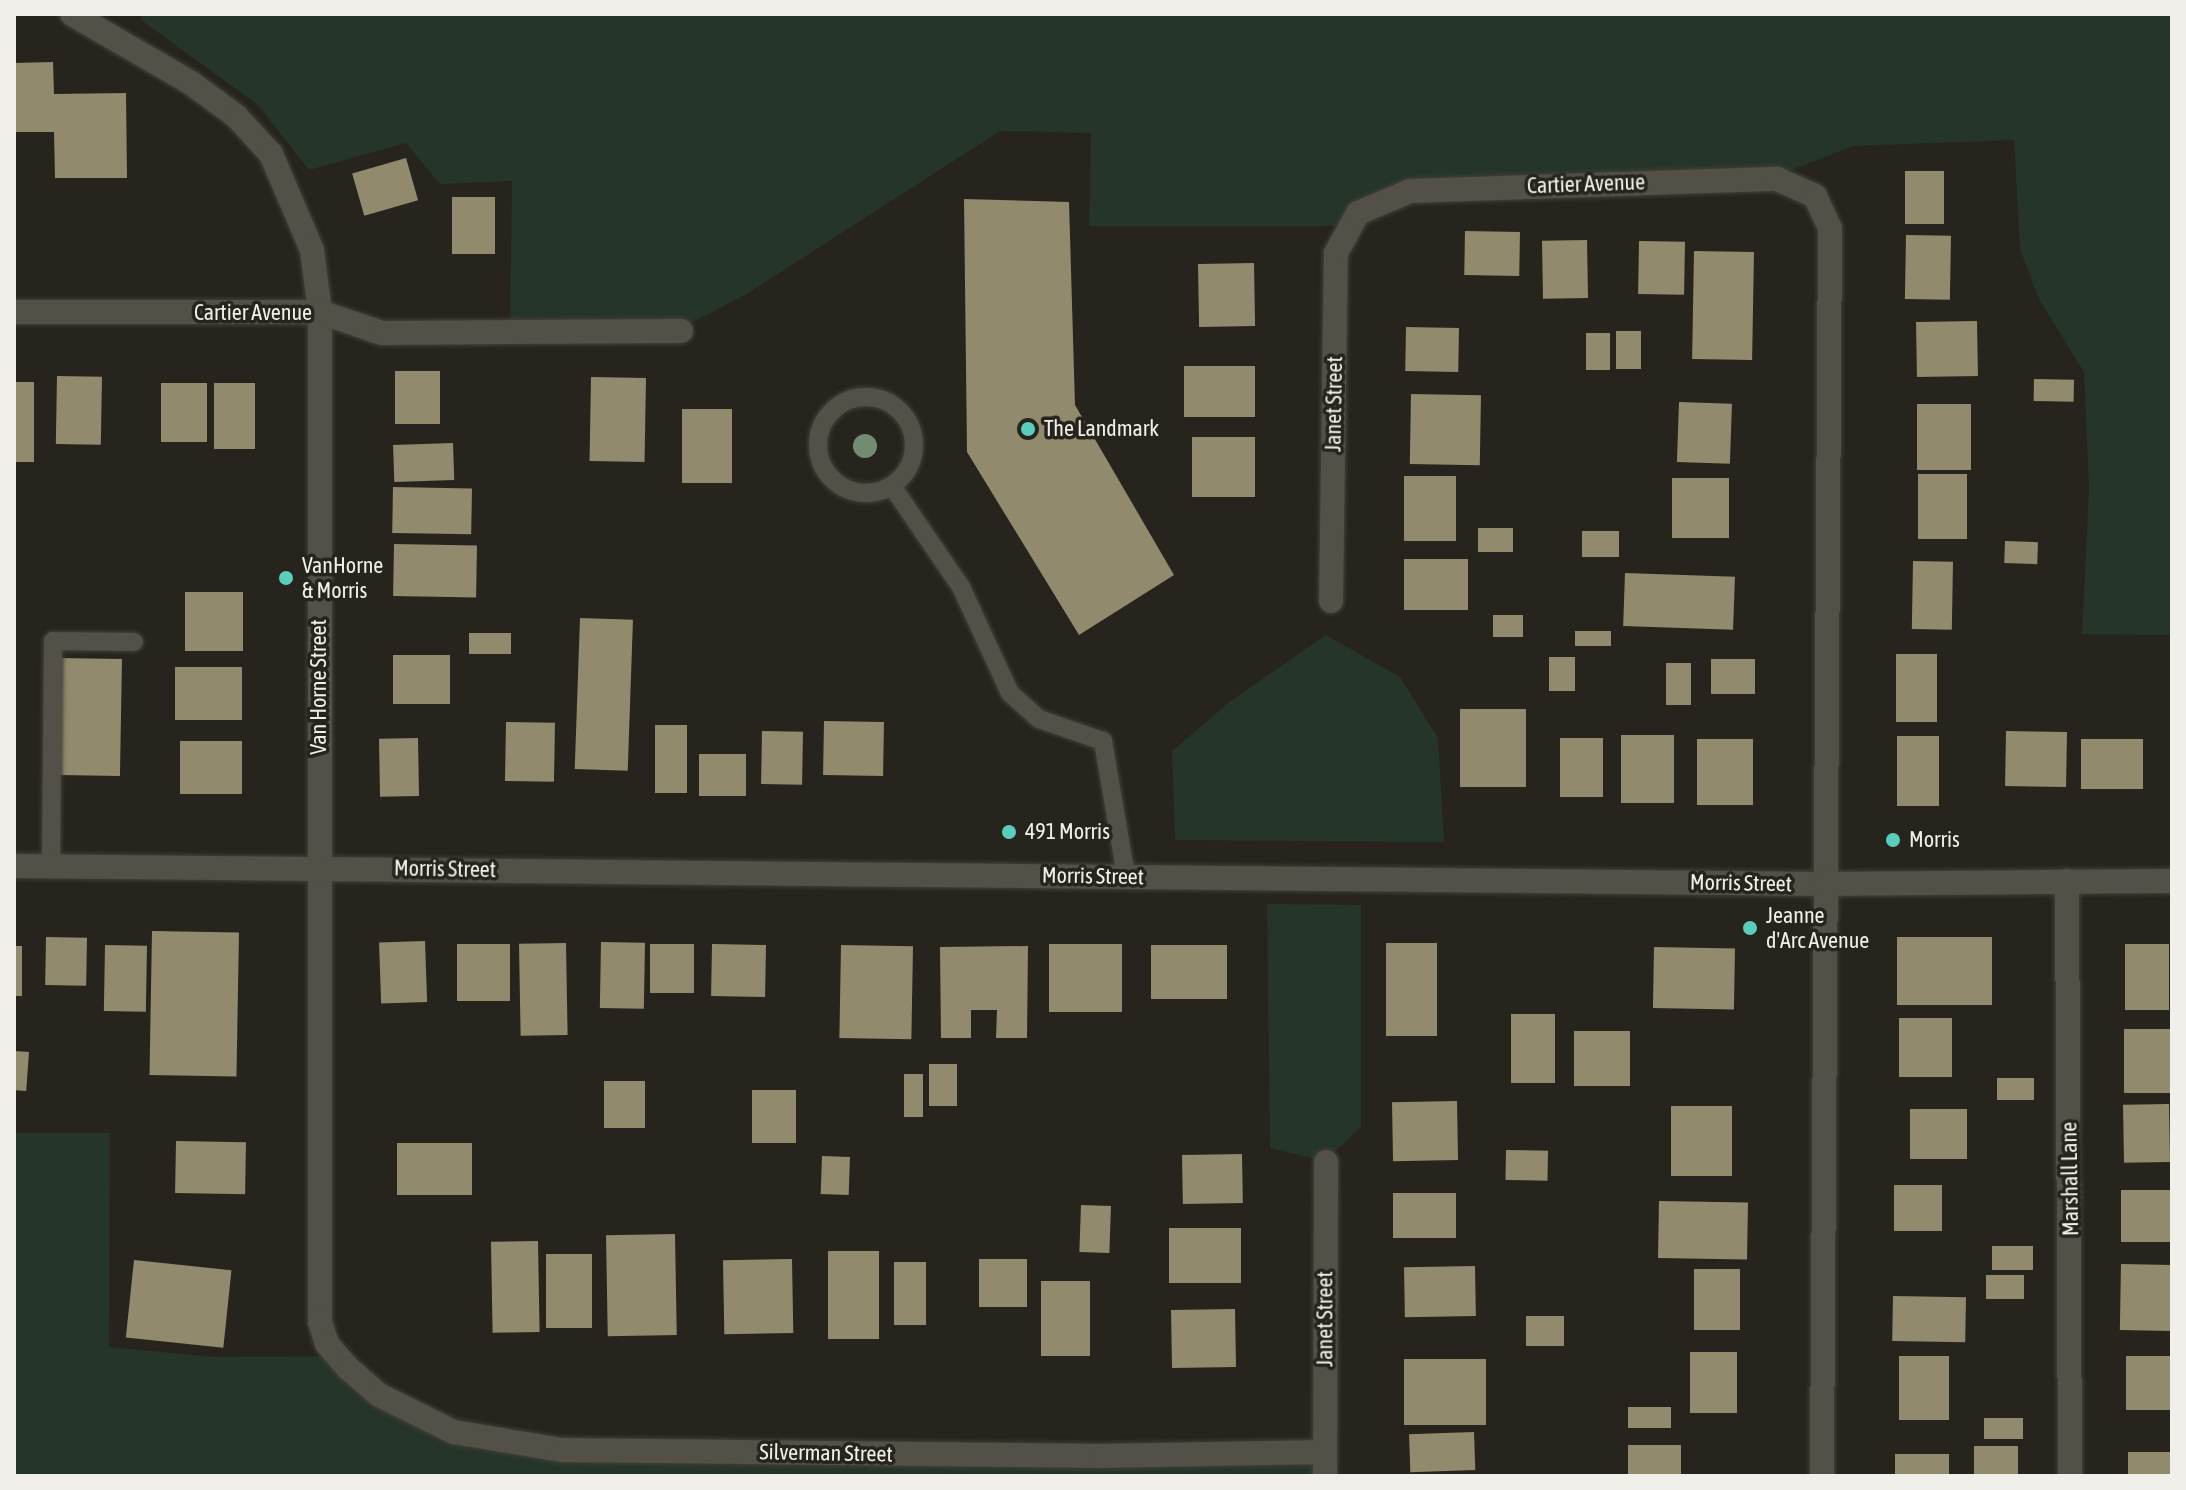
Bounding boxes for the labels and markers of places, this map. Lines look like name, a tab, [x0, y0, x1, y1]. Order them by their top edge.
place label: The Landmark	[1044, 416, 1159, 442]
marker: The Landmark	[1019, 420, 1037, 438]
place label: VanHorne & Morris	[302, 552, 383, 604]
marker: VanHorne & Morris	[277, 569, 295, 587]
place label: 491 Morris	[1025, 819, 1110, 845]
marker: 491 Morris	[1000, 823, 1018, 841]
place label: Morris	[1909, 827, 1960, 853]
marker: Morris	[1884, 831, 1902, 849]
place label: Jeanne d'Arc Avenue	[1766, 902, 1869, 954]
marker: Jeanne d'Arc Avenue	[1741, 919, 1759, 937]

